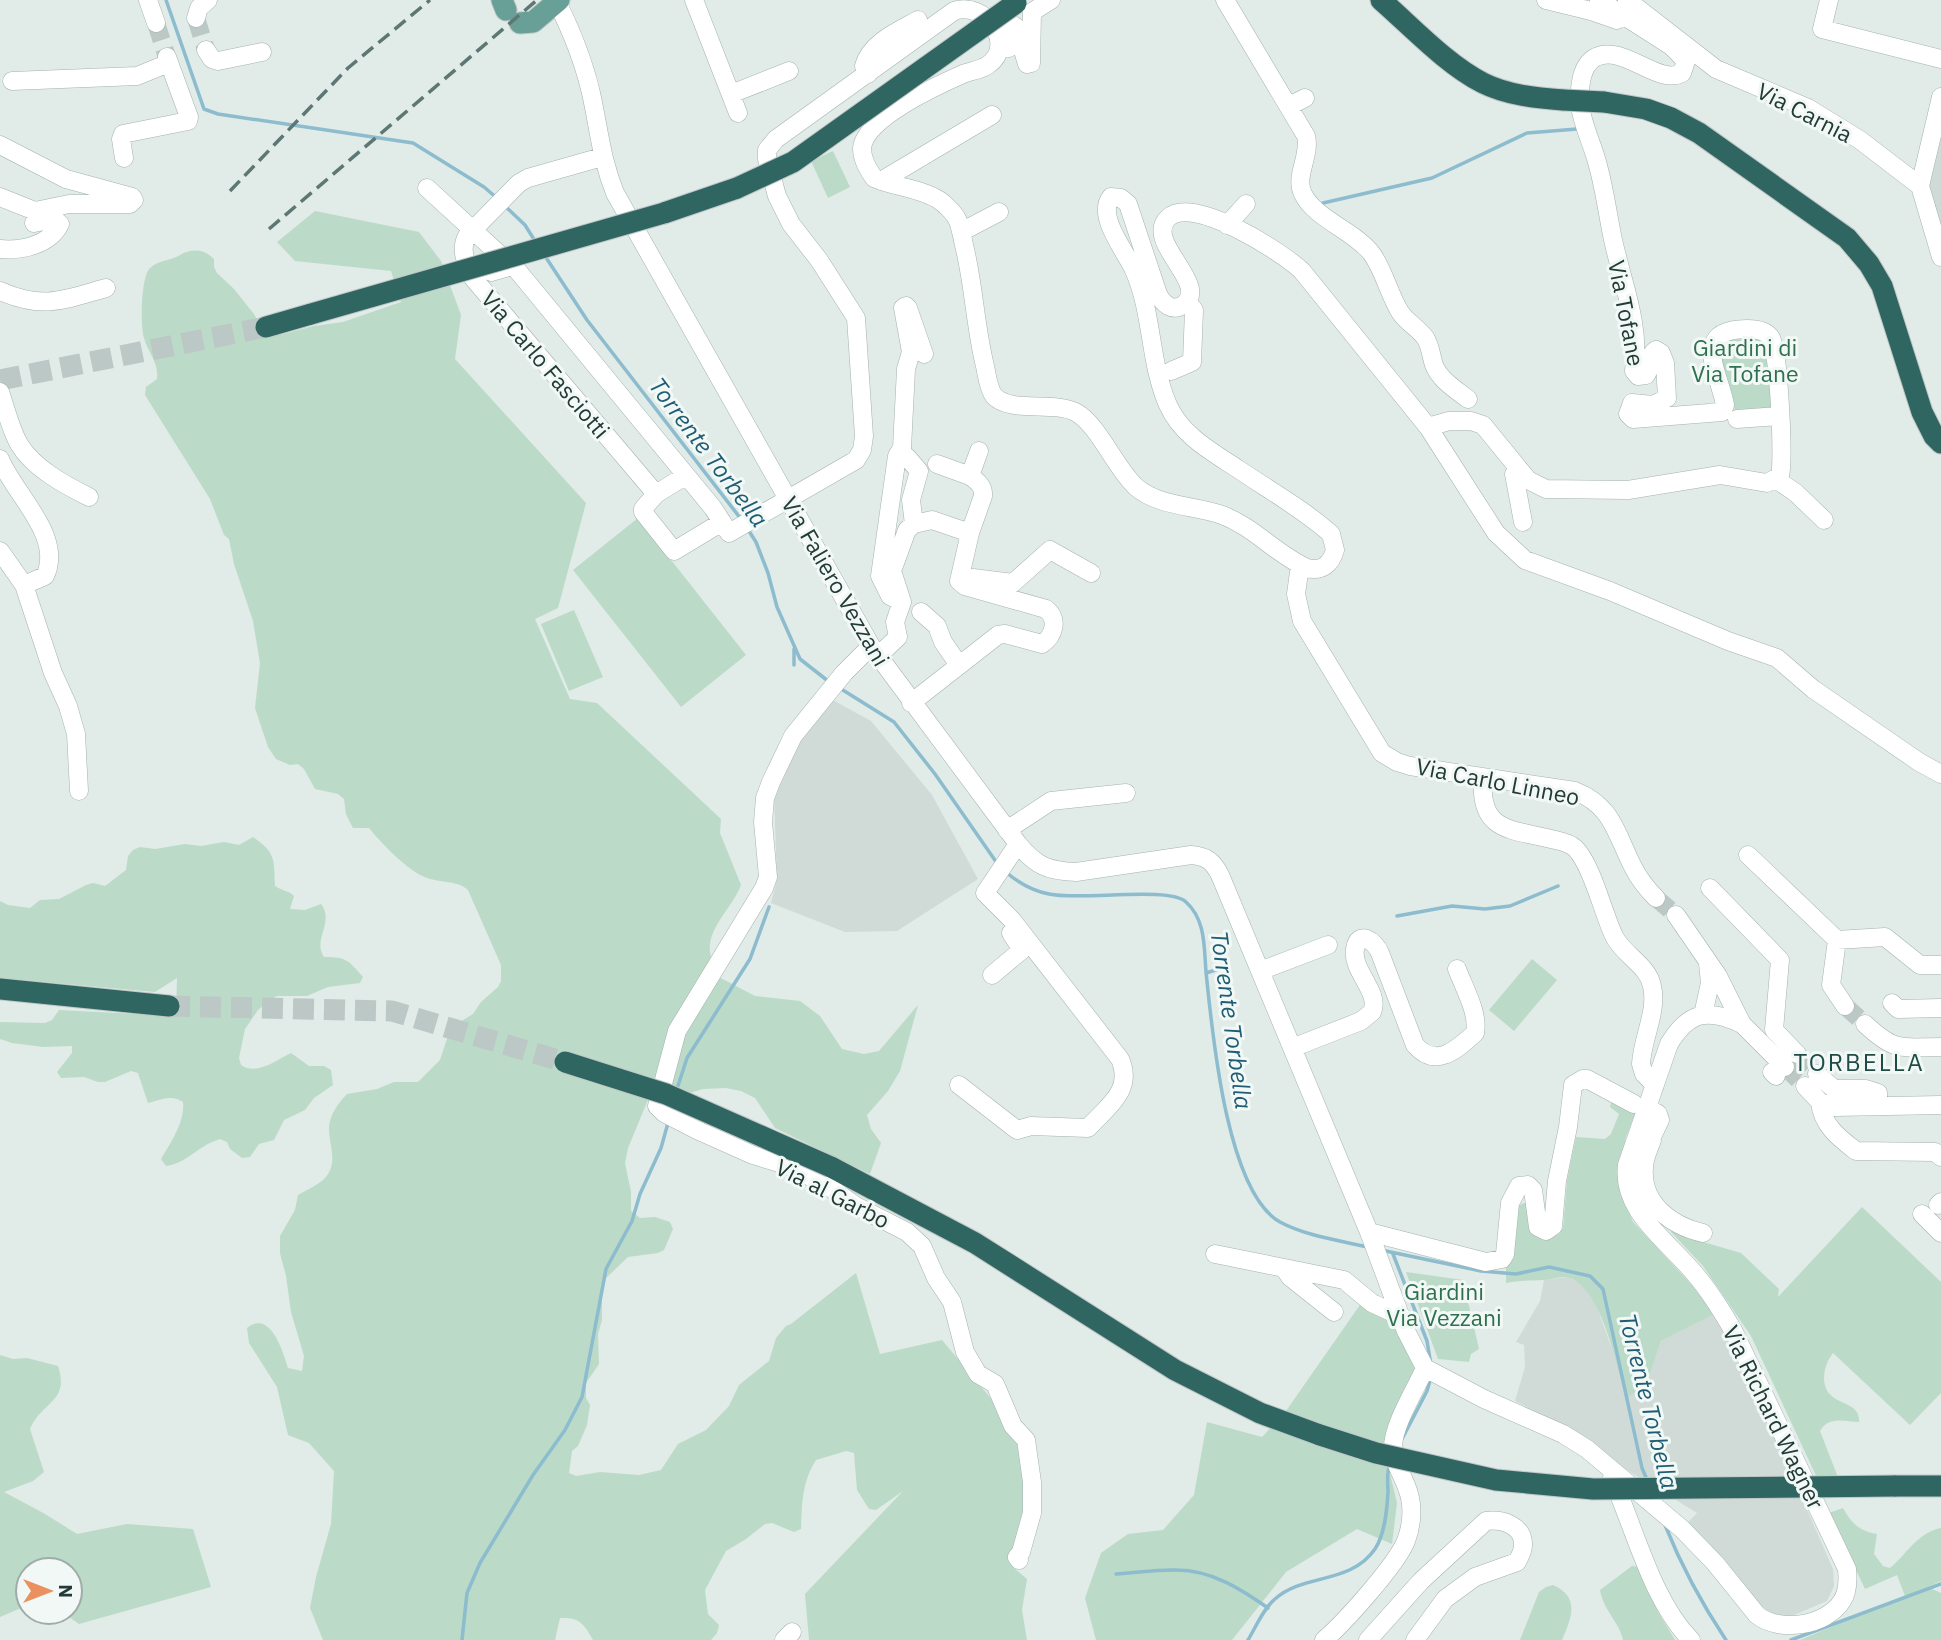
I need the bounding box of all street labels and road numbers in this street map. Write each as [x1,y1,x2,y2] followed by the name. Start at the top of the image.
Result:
[1752,75,1858,149] street label: Via Carnia
[1602,257,1652,369] street label: Via Tofane
[475,284,617,444] street label: Via Carlo Fasciotti
[775,491,897,671] street label: Via Faliero Vezzani
[1414,750,1582,812] street label: Via Carlo Linneo
[771,1151,895,1235] street label: Via al Garbo
[1717,1320,1832,1514] street label: Via Richard Wagner

